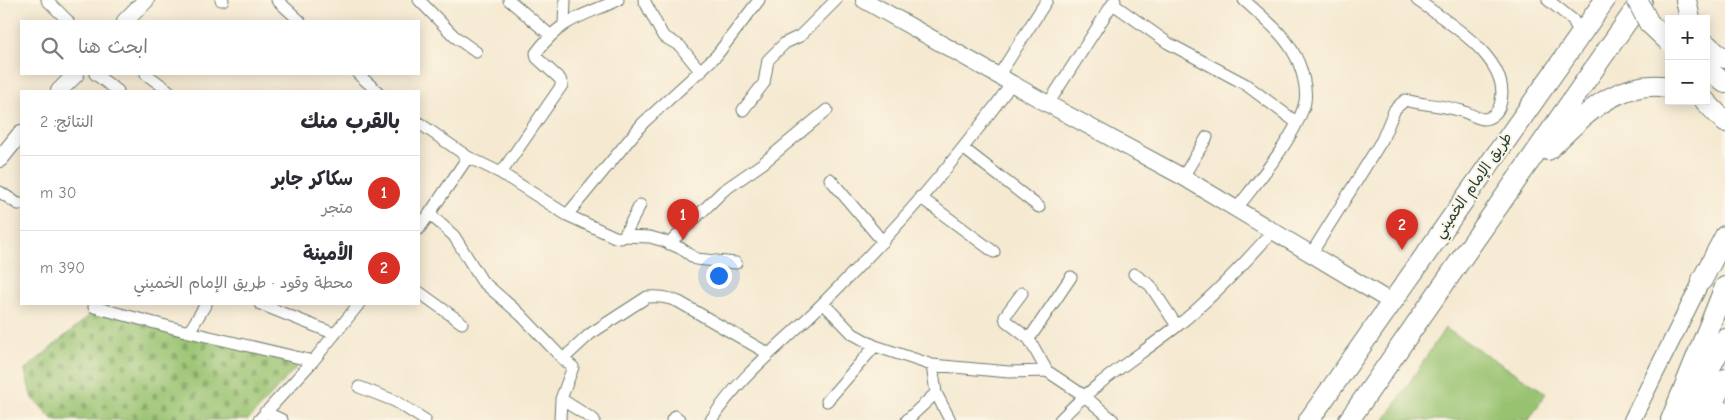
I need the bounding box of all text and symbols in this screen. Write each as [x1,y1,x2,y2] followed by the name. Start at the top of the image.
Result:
[1665,15,1710,105] map controls
[1665,15,1710,60] button: +
[20,20,420,75] search box
[38,34,66,62] icon: search
[78,36,148,58] text: ابحث هنا
[1665,60,1710,105] button: −
[300,109,400,133] text: بالقرب منك
[40,113,94,131] text: النتائج: 2
[1430,129,1519,243] street label: طريق الإمام الخميني
[272,168,353,190] text: سكاكر جابر
[40,184,76,202] text: 30 m
[381,184,387,202] text: 1
[322,199,353,217] text: متجر
[667,199,699,240] pin: 1
[1386,209,1418,250] pin: 2
[303,243,353,265] text: الأمينة
[40,259,85,277] text: 390 m
[380,259,388,277] text: 2
[706,263,732,289] your location
[134,274,353,292] text: محطة وقود · طريق الإمام الخميني

